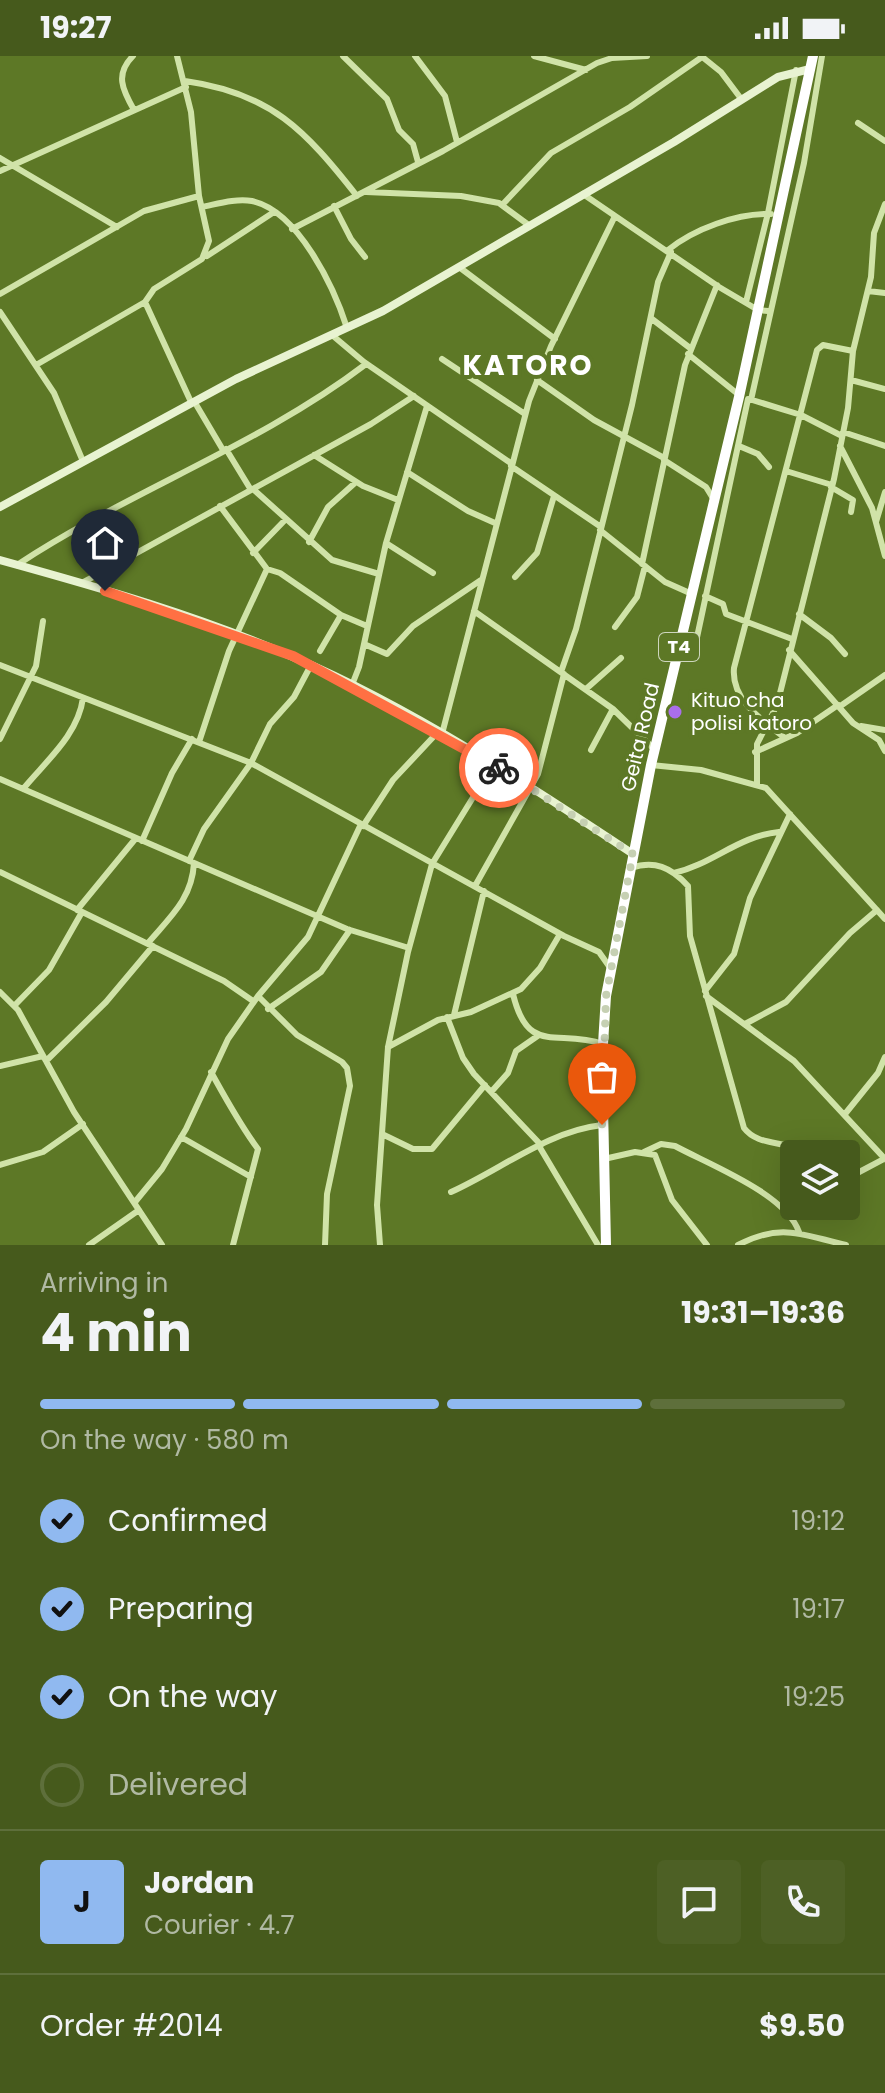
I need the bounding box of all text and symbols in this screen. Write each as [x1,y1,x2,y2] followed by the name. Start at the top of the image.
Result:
[40,6,111,49] text: 19:27
[463,346,593,385] district label: KATORO
[71,509,139,591] pin
[83,521,127,565] icon: home
[659,633,699,661] road number: T4
[614,680,666,794] street label: Geita Road
[691,686,812,737] place label: Kituo cha polisi katoro
[666,703,684,721] marker: Kituo cha polisi katoro
[459,728,539,808] courier
[477,746,521,790] icon: bike
[568,1043,636,1125] pin
[580,1055,624,1099] icon: bag
[780,1140,860,1220] map controls
[780,1140,860,1220] button: layers
[40,1265,169,1301] text: Arriving in
[681,1291,845,1334] text: 19:31–19:36
[40,1296,192,1369] text: 4 min
[40,1422,289,1458] text: On the way · 580 m
[40,1499,84,1543] icon: check
[108,1499,268,1542] text: Confirmed
[791,1503,845,1539] text: 19:12
[40,1587,84,1631] icon: check
[108,1587,254,1630] text: Preparing
[792,1591,845,1627] text: 19:17
[40,1675,84,1719] icon: check
[108,1675,277,1718] text: On the way
[783,1679,845,1715] text: 19:25
[108,1763,248,1806] text: Delivered
[657,1860,741,1944] button: chat
[761,1860,845,1944] button: phone
[144,1861,254,1904] text: Jordan
[73,1880,91,1923] text: J
[144,1907,295,1943] text: Courier · 4.7
[40,2004,223,2047] text: Order #2014
[759,2004,845,2047] text: $9.50

